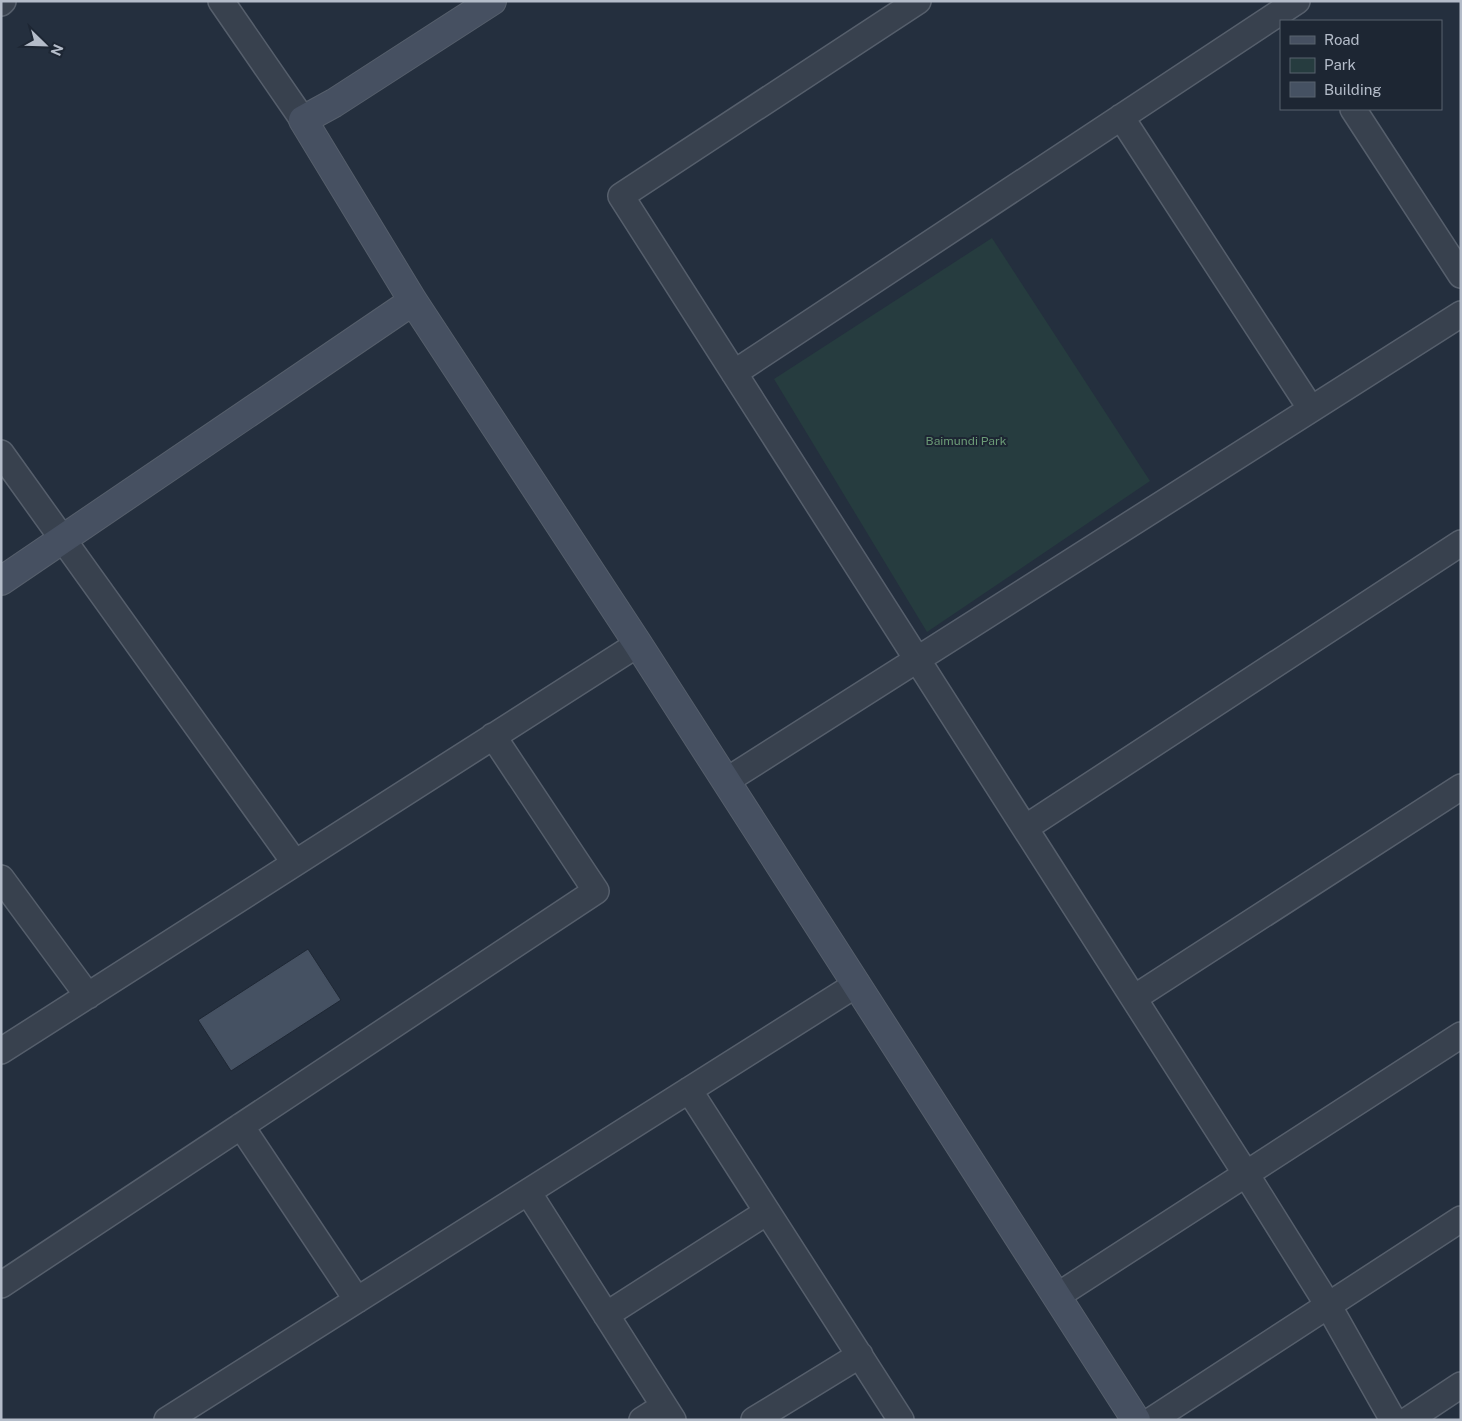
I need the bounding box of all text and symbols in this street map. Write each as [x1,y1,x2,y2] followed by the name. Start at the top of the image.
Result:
[20,20,70,70] north arrow
[1280,20,1442,110] legend
[1324,31,1360,48] text: Road
[47,42,66,58] text: N
[1324,56,1356,73] text: Park
[1324,81,1382,98] text: Building
[926,434,1007,448] park label: Baimundi Park

